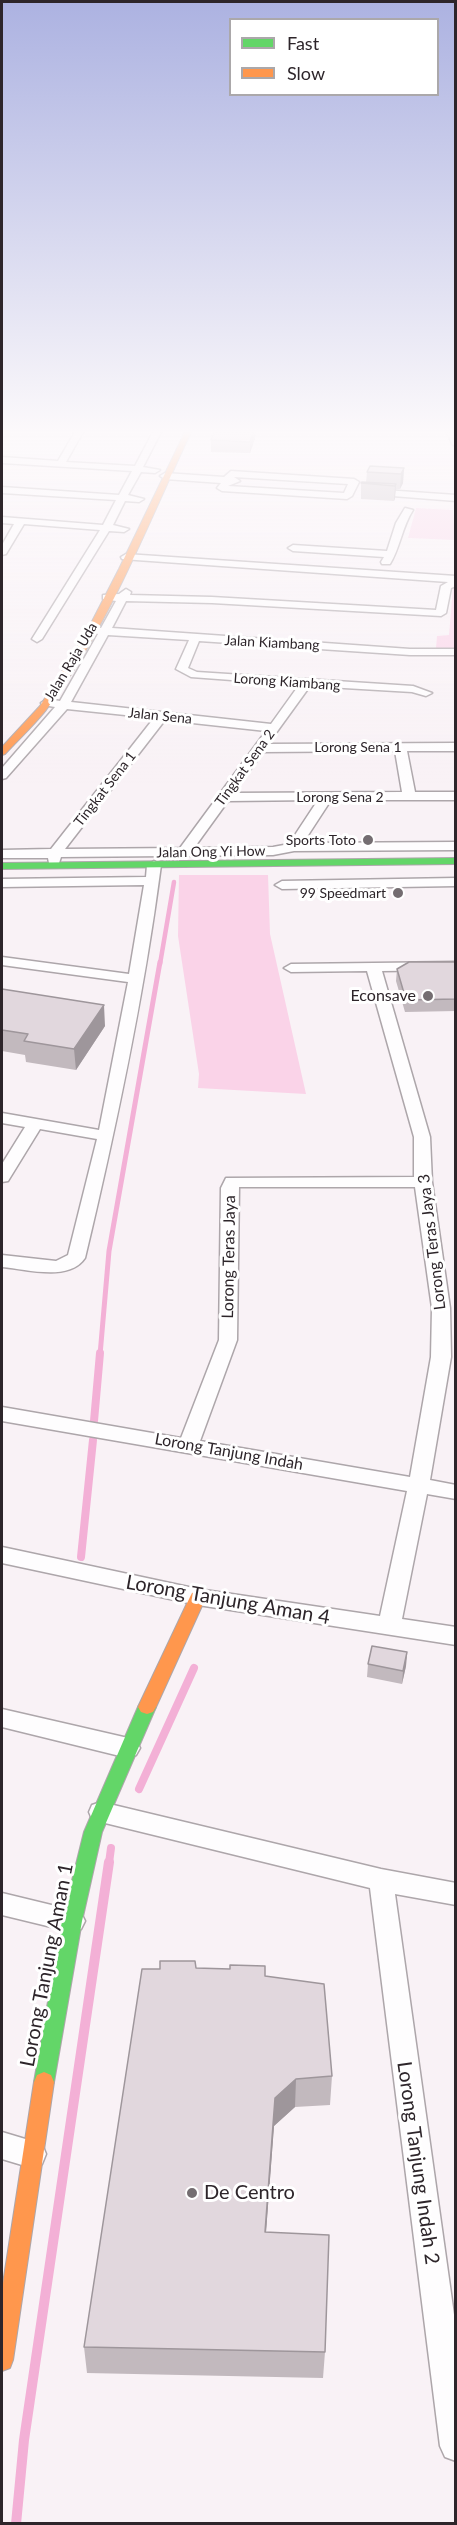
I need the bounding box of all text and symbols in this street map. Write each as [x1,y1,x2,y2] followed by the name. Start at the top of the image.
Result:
[229,18,439,96] legend
[287,32,319,54] text: Fast
[287,62,325,84] text: Slow
[41,620,101,704] street label: Jalan Raja Uda
[224,632,320,654] street label: Jalan Kiambang
[233,670,341,694] street label: Lorong Kiambang
[127,704,193,728] street label: Jalan Sena
[212,726,278,810] street label: Tingkat Sena 2
[314,739,402,755] street label: Lorong Sena 1
[70,748,140,830] street label: Tingkat Sena 1
[296,789,384,805] street label: Lorong Sena 2
[286,832,356,848] place label: Sports Toto
[361,833,375,847] marker: Sports Toto
[156,843,266,861] street label: Jalan Ong Yi How
[300,885,386,901] place label: 99 Speedmart
[391,886,405,900] marker: 99 Speedmart
[350,986,416,1006] place label: Econsave
[421,989,435,1003] marker: Econsave
[414,1173,450,1311] street label: Lorong Teras Jaya 3
[218,1195,240,1319] street label: Lorong Teras Jaya
[153,1429,305,1475] street label: Lorong Tanjung Indah
[124,1570,332,1630] street label: Lorong Tanjung Aman 4
[15,1861,79,2069] street label: Lorong Tanjung Aman 1
[392,2060,444,2266] street label: Lorong Tanjung Indah 2
[204,2181,295,2205] place label: De Centro
[185,2186,199,2200] marker: De Centro

